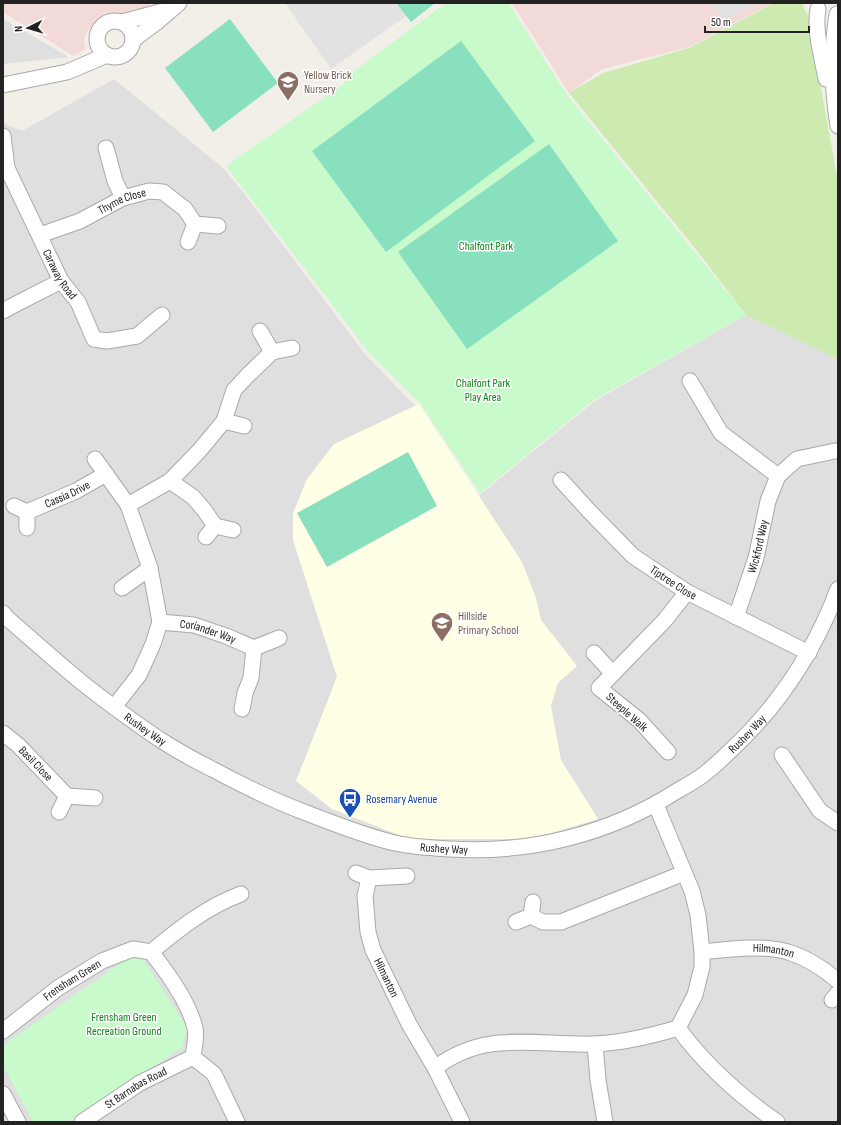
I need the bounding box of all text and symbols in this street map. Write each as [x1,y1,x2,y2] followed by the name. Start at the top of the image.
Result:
[8,8,48,48] north arrow
[705,8,809,34] scale bar
[711,15,731,30] text: 50 m
[12,25,25,32] text: N
[304,68,352,97] place label: Yellow Brick Nursery
[275,69,301,102] school or university icon: Yellow Brick Nursery
[95,185,148,218] street label: Thyme Close
[459,239,514,254] park label: Chalfont Park
[39,247,80,303] street label: Caraway Road
[456,376,511,405] park label: Chalfont Park Play Area
[42,477,93,512] street label: Cassia Drive
[744,518,772,575] street label: Wickford Way
[647,562,699,604] street label: Tiptree Close
[458,609,518,638] place label: Hillside Primary School
[429,610,455,643] school or university icon: Hillside Primary School
[179,617,238,647] street label: Coriander Way
[603,690,651,735] street label: Steeple Walk
[121,710,169,750] street label: Rushey Way
[725,712,770,757] street label: Rushey Way
[15,743,56,785] street label: Basil Close
[337,786,363,819] bus stop icon: Rosemary Avenue
[366,792,437,807] place label: Rosemary Avenue
[419,840,469,858] street label: Rushey Way
[753,941,796,962] street label: Hilmanton
[41,956,104,1005] street label: Frensham Green
[370,956,402,1000] street label: Hilmanton
[87,1010,161,1039] park label: Frensham Green Recreation Ground
[102,1064,170,1112] street label: St Barnabas Road

